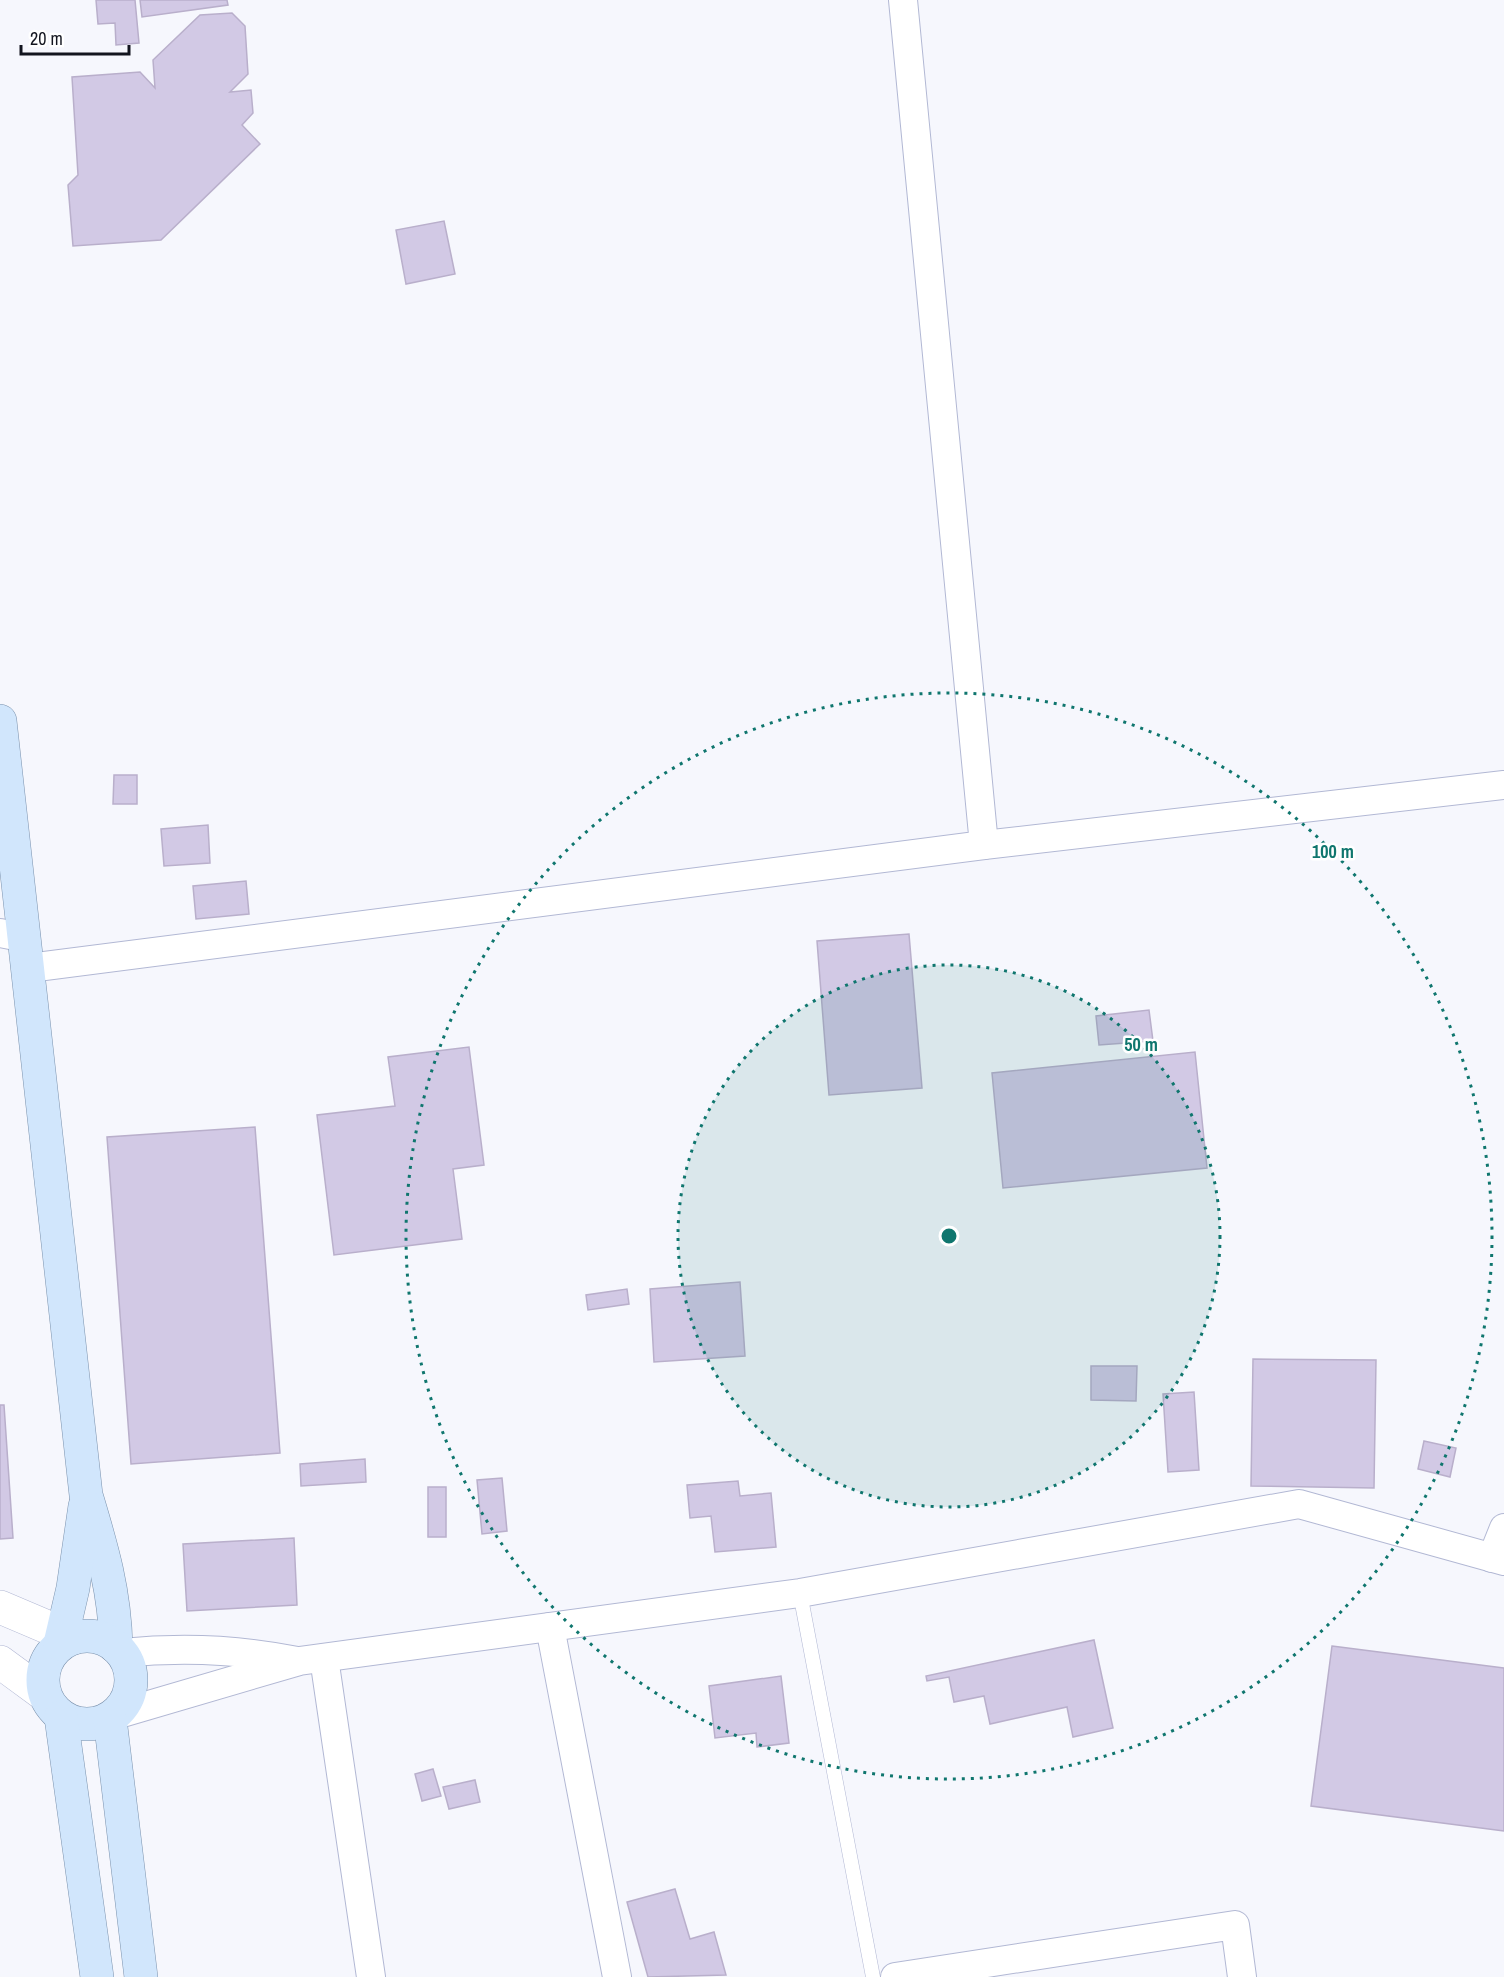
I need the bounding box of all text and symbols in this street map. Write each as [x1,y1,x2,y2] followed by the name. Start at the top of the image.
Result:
[21,18,129,56] scale bar
[30,26,63,51] text: 20 m
[1312,839,1354,864] text: 100 m
[1124,1032,1158,1057] text: 50 m
[939,1226,959,1246] centre of rings

